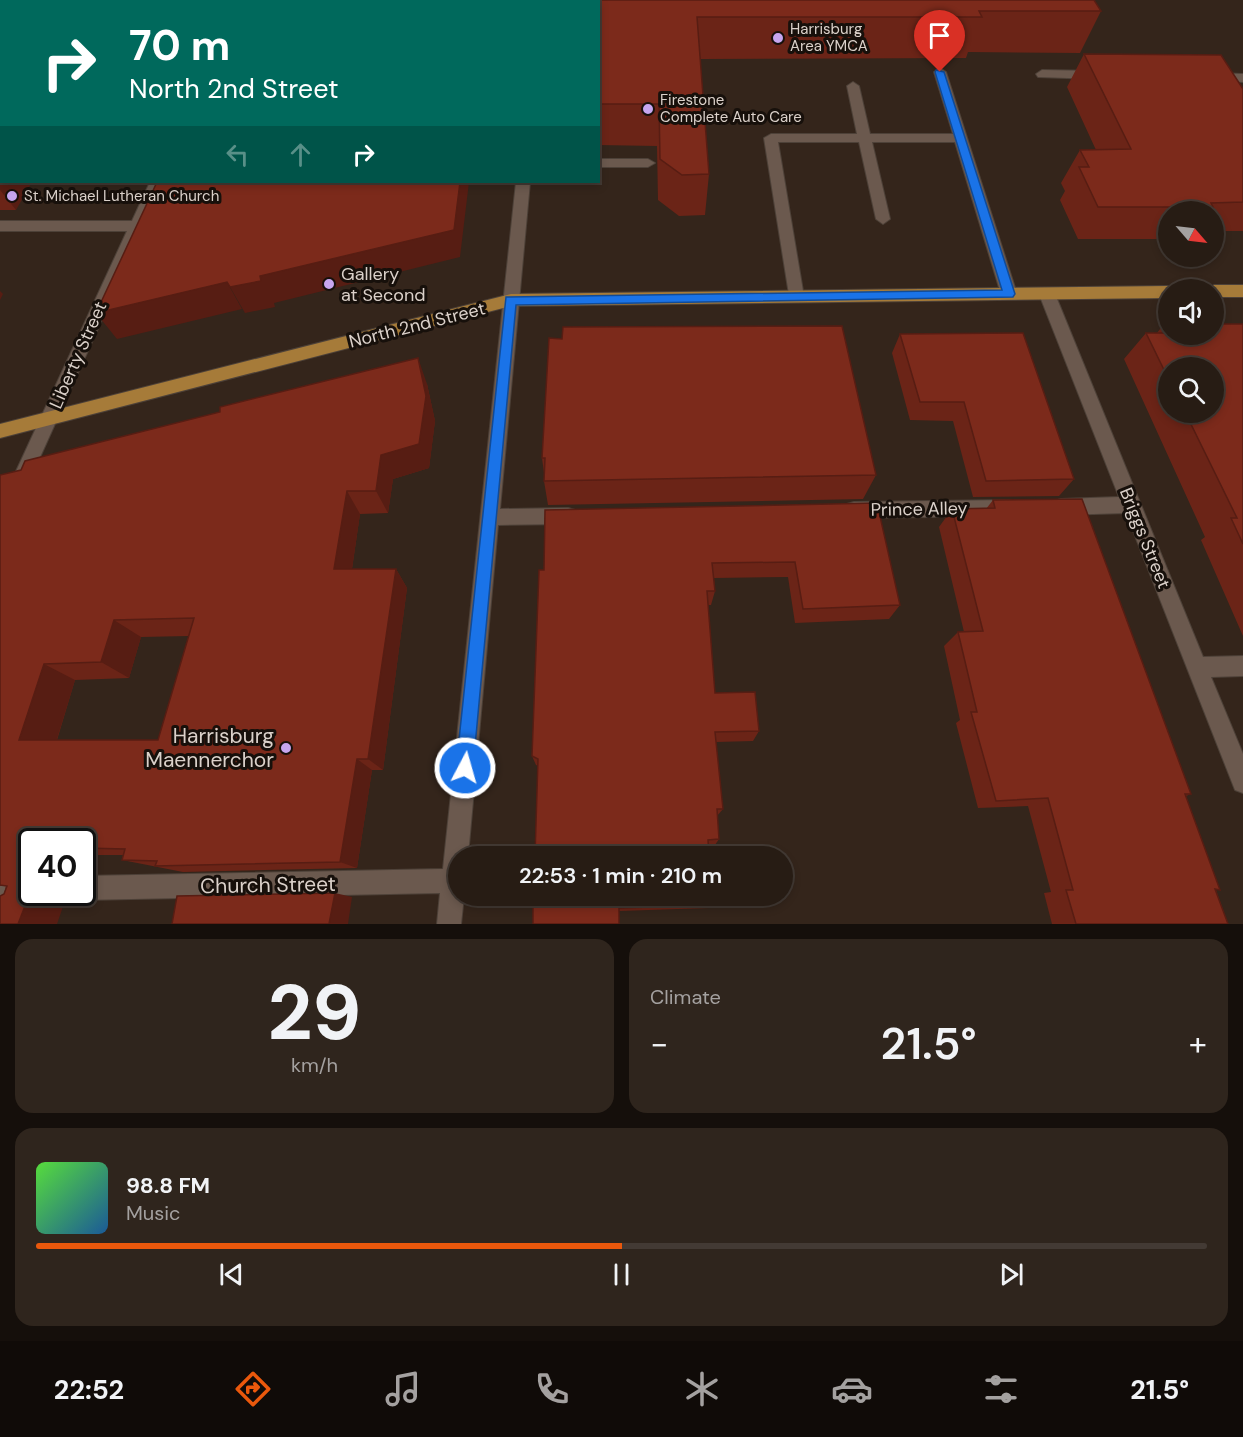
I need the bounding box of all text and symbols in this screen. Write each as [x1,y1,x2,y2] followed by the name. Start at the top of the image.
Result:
[914,10,965,72] pin
[129,18,230,73] text: 70 m
[790,19,868,56] place label: Harrisburg Area YMCA
[923,19,956,52] icon: arrive
[30,24,108,102] icon: right
[771,31,785,45] marker: Harrisburg Area YMCA
[129,71,339,106] text: North 2nd Street
[660,90,802,127] place label: Firestone Complete Auto Care
[641,102,655,116] marker: Firestone Complete Auto Care
[221,138,254,171] icon: left
[284,138,317,171] icon: ahead
[347,138,380,171] icon: right
[24,186,219,206] place label: St. Michael Lutheran Church
[5,189,19,203] marker: St. Michael Lutheran Church
[1158,201,1224,267] north arrow
[1158,201,1224,423] map controls
[341,262,426,307] place label: Gallery at Second
[322,277,336,291] marker: Gallery at Second
[1158,279,1224,345] button: sound
[346,296,488,354] street label: North 2nd Street
[44,298,112,412] street label: Liberty Street
[1158,357,1224,423] button: search
[1114,484,1176,592] street label: Briggs Street
[870,496,968,522] street label: Prince Alley
[145,722,274,774] place label: Harrisburg Maennerchor
[433,736,497,800] position arrow
[279,741,293,755] marker: Harrisburg Maennerchor
[18,828,96,906] speed limit sign: 40
[519,861,722,890] text: 22:53 · 1 min · 210 m
[200,870,336,900] street label: Church Street
[267,962,362,1063] text: 29
[650,984,721,1010] text: Climate
[880,1014,977,1073] text: 21.5°
[650,1022,668,1065] text: −
[1189,1022,1207,1065] text: +
[291,1052,338,1078] text: km/h
[126,1171,210,1200] text: 98.8 FM
[126,1200,181,1226] text: Music
[215,1258,248,1291] icon: previous
[605,1258,638,1291] icon: pause
[995,1258,1028,1291] icon: next
[232,1368,274,1410] icon: directions
[382,1368,424,1410] icon: music
[531,1368,573,1410] icon: phone
[681,1368,723,1410] icon: climate
[831,1368,873,1410] icon: car
[980,1368,1022,1410] icon: filters
[54,1372,124,1407] text: 22:52
[1130,1372,1189,1407] text: 21.5°

